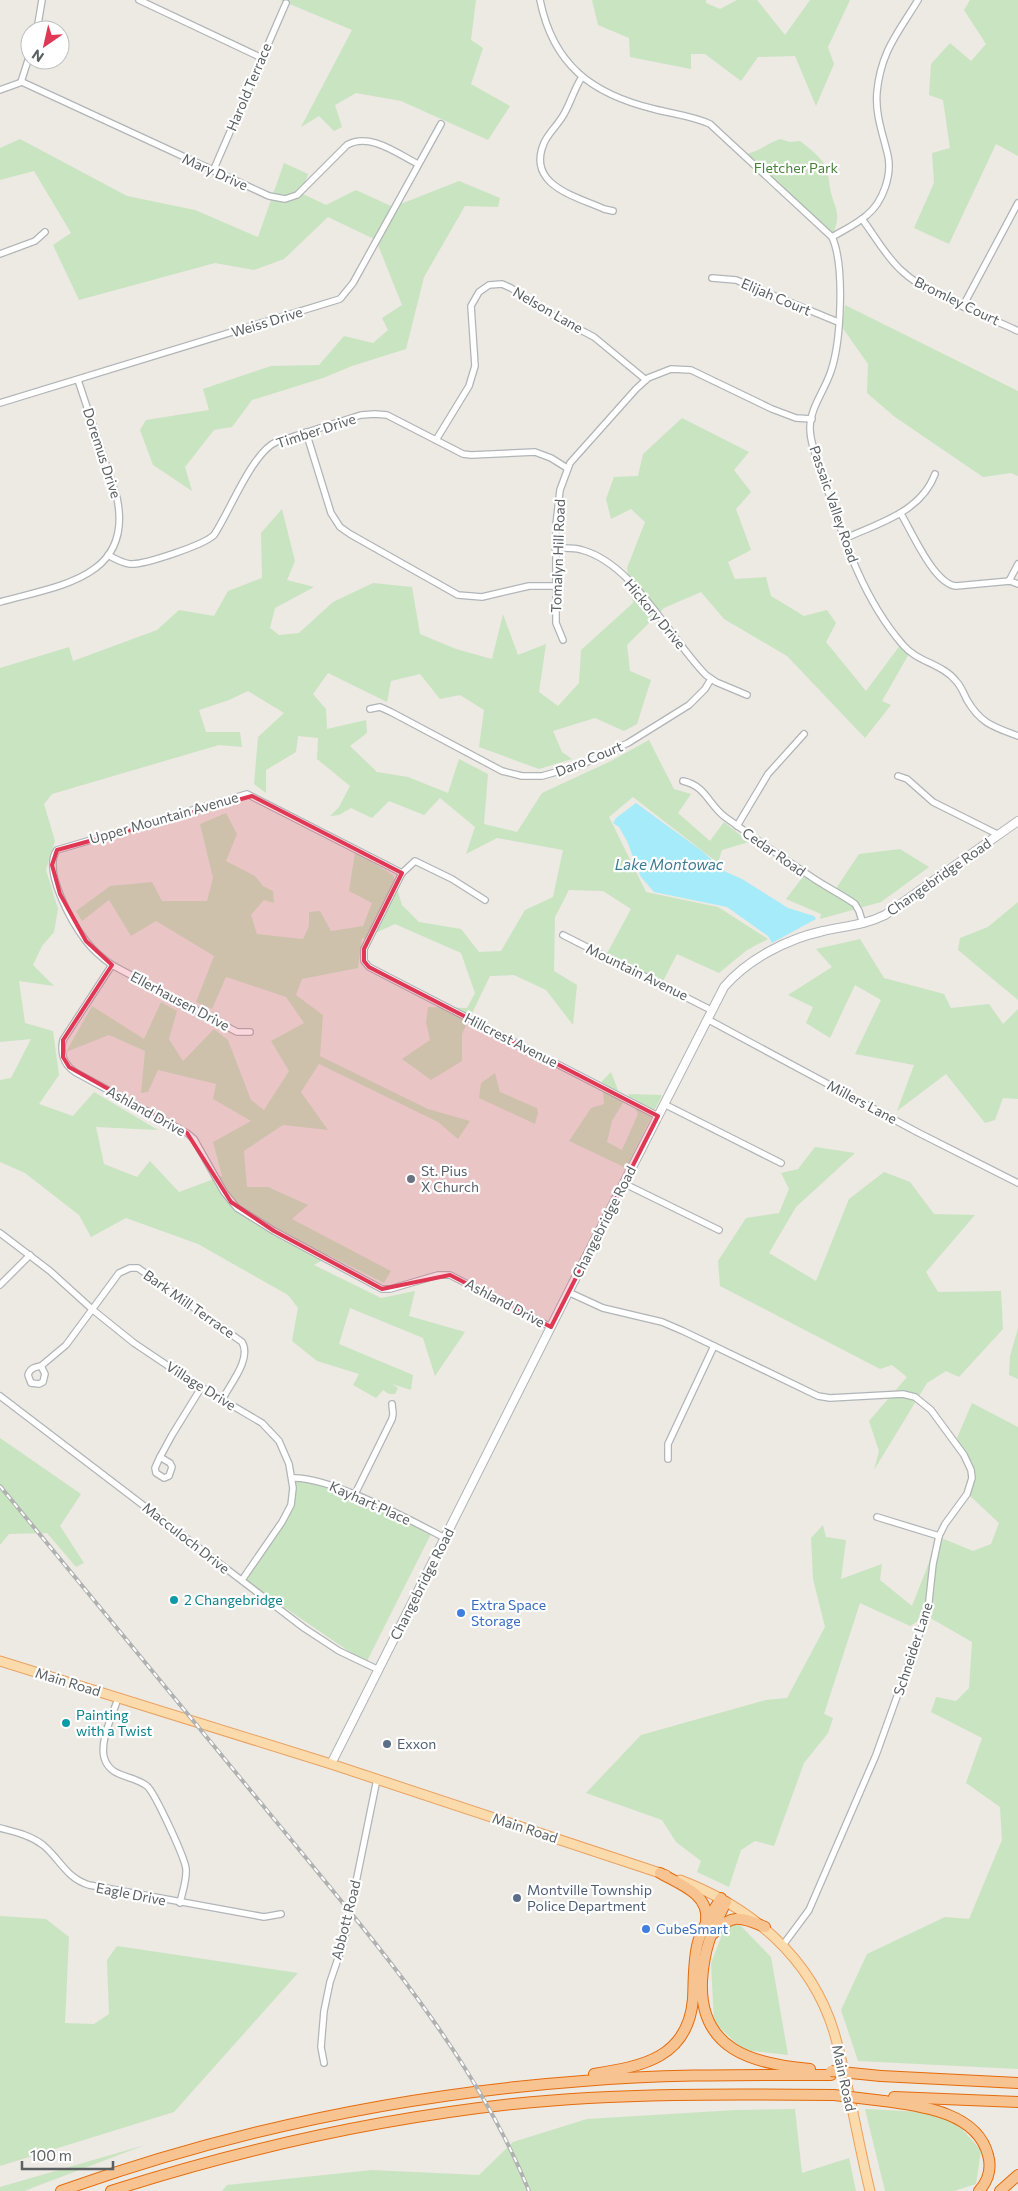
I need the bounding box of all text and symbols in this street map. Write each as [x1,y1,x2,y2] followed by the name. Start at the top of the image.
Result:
[20,20,70,70] north arrow
[222,40,275,133] street label: Harold Terrace
[28,46,47,66] text: N
[180,150,251,194] street label: Mary Drive
[754,159,839,176] park label: Fletcher Park
[912,273,1003,329] street label: Bromley Court
[739,274,814,319] street label: Elijah Court
[510,283,586,336] street label: Nelson Lane
[229,303,304,340] street label: Weiss Drive
[80,405,125,500] street label: Doremus Drive
[274,410,358,451] street label: Timber Drive
[806,443,862,565] street label: Passaic Valley Road
[547,499,568,613] street label: Tomalyn Hill Road
[621,575,690,652] street label: Hickory Drive
[553,737,625,780] street label: Daro Court
[87,788,240,847] street label: Upper Mountain Avenue
[739,824,809,880] street label: Cedar Road
[883,834,994,919] street label: Changebridge Road
[615,855,724,873] water label: Lake Montowac
[583,939,691,1004] street label: Mountain Avenue
[128,967,233,1034] street label: Ellerhausen Drive
[462,1009,561,1070] street label: Hillcrest Avenue
[824,1076,900,1127] street label: Millers Lane
[104,1082,189,1139] street label: Ashland Drive
[421,1162,479,1195] place label: St. Pius X Church
[568,1163,639,1281] street label: Changebridge Road
[405,1173,417,1185] marker: St. Pius X Church
[141,1266,238,1341] street label: Bark Mill Terrace
[463,1275,548,1331] street label: Ashland Drive
[163,1357,239,1414] street label: Village Drive
[327,1477,413,1528] street label: Kayhart Place
[139,1498,233,1577] street label: Macculoch Drive
[386,1525,457,1643] street label: Changebridge Road
[184,1591,283,1608] place label: 2 Changebridge
[168,1594,180,1606] marker: 2 Changebridge
[471,1596,546,1629] place label: Extra Space Storage
[890,1600,936,1697] street label: Schneider Lane
[455,1607,467,1619] marker: Extra Space Storage
[33,1664,103,1700] street label: Main Road
[76,1706,152,1739] place label: Painting with a Twist
[60,1717,72,1729] marker: Painting with a Twist
[397,1735,436,1752] place label: Exxon
[381,1738,393,1750] marker: Exxon
[490,1809,560,1846] street label: Main Road
[95,1878,167,1909] street label: Eagle Drive
[327,1878,364,1961] street label: Abbott Road
[527,1881,652,1914] place label: Montville Township Police Department
[511,1892,523,1904] marker: Montville Township Police Department
[656,1920,728,1937] place label: CubeSmart
[640,1923,652,1935] marker: CubeSmart
[829,2043,860,2113] street label: Main Road
[22,2138,114,2170] scale bar
[30,2146,72,2164] text: 100 m

